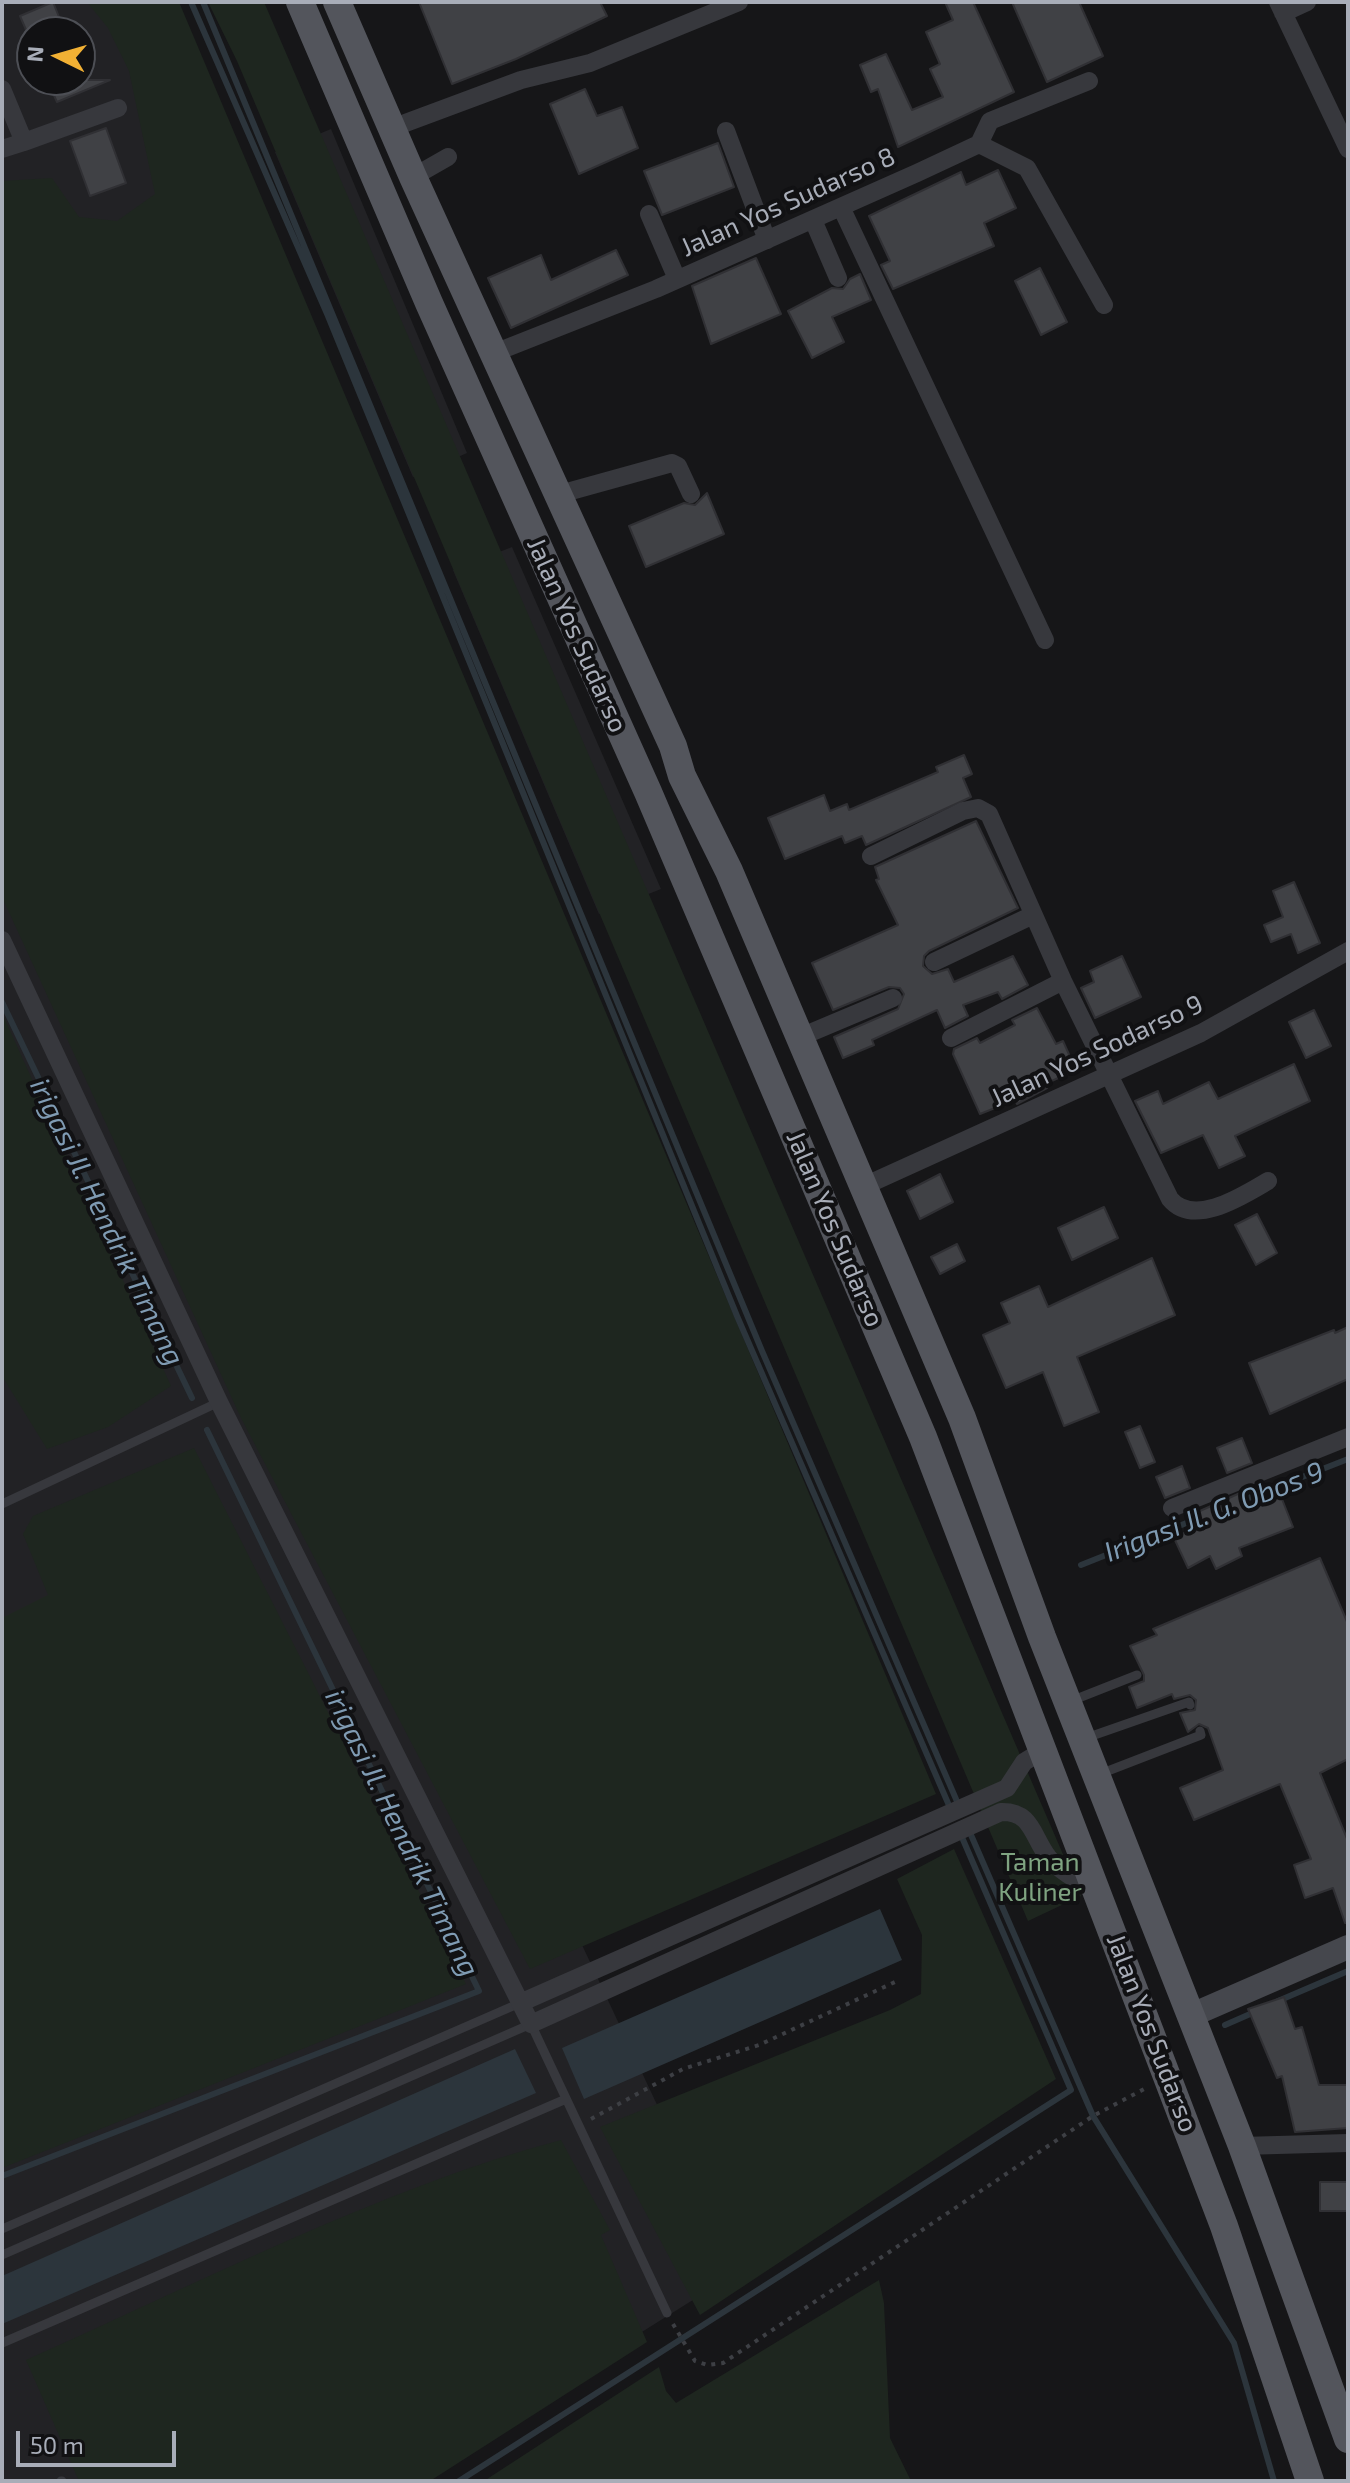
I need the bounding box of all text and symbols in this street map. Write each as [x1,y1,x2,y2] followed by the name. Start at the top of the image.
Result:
[16,16,96,96] north arrow
[20,45,48,63] text: N
[676,141,900,263] street label: Jalan Yos Sudarso 8
[520,533,634,737] street label: Jalan Yos Sudarso
[986,988,1208,1114] street label: Jalan Yos Sodarso 9
[23,1073,191,1371] water label: irigasi Jl. Hendrik Timang
[780,1126,890,1332] street label: Jalan Yos Sudarso
[1100,1455,1328,1569] water label: Irigasi Jl. G. Obos 9
[318,1684,486,1982] water label: irigasi Jl. Hendrik Timang
[998,1846,1082,1908] park label: Taman Kuliner
[1100,1929,1204,2137] street label: Jalan Yos Sudarso
[20,2415,180,2465] scale bar
[30,2430,84,2459] text: 50 m

